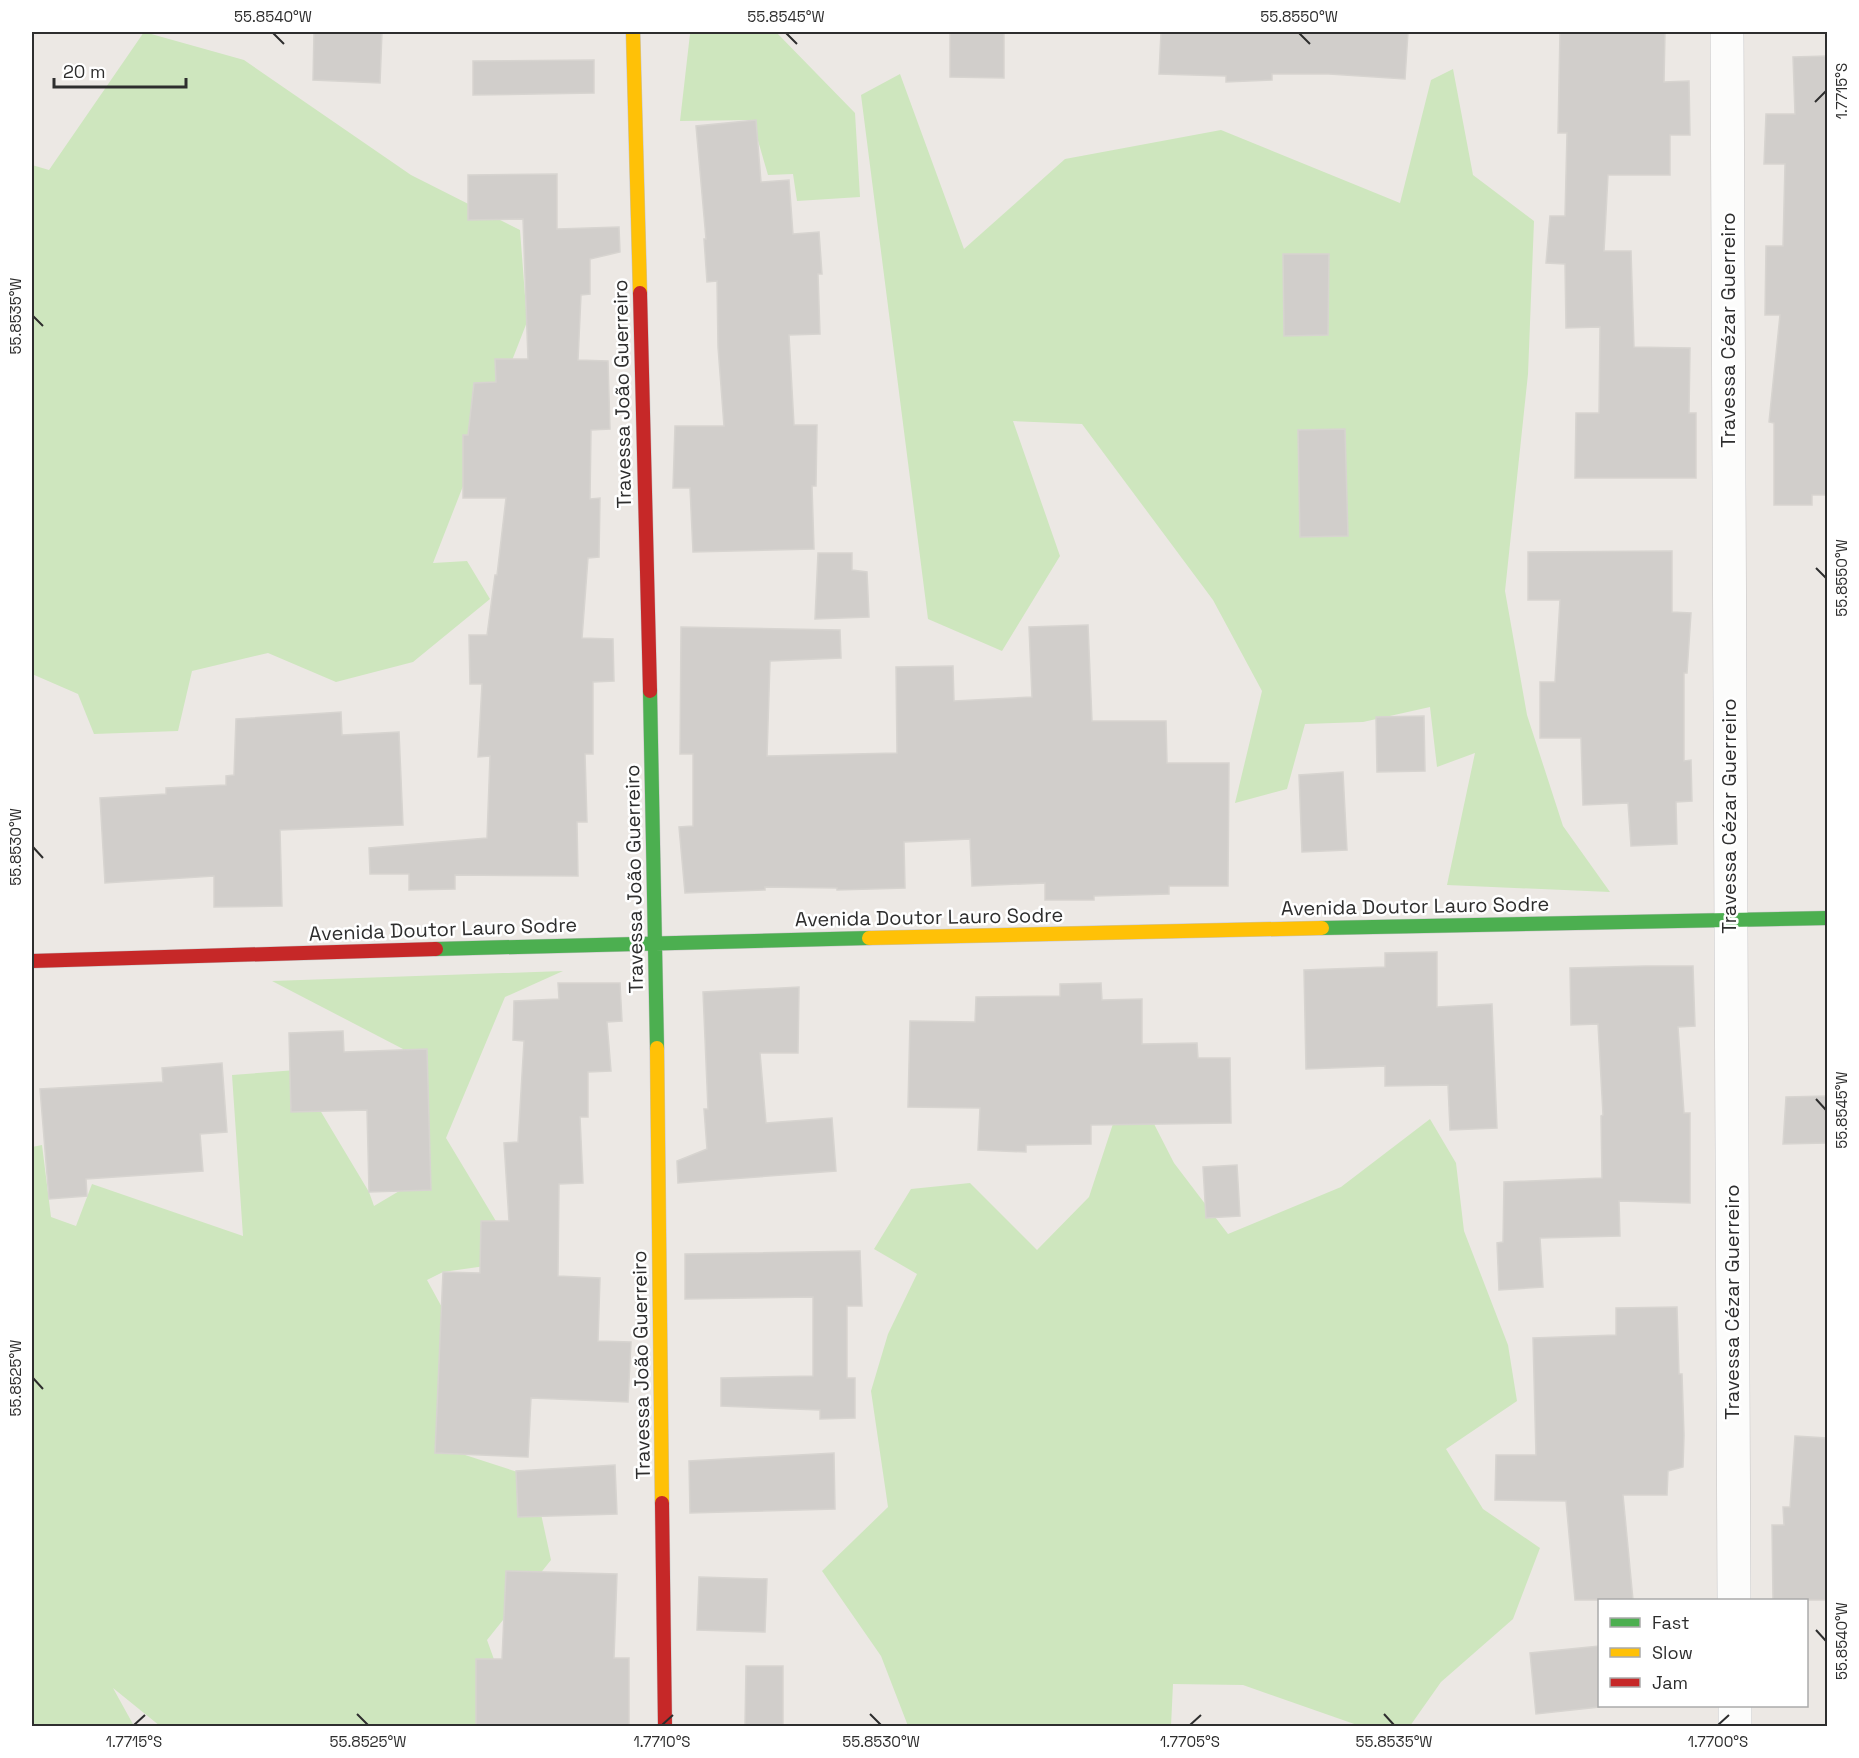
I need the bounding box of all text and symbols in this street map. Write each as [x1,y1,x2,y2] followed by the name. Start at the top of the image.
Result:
[234,7,312,26] text: 55.8540°W
[747,7,825,26] text: 55.8545°W
[1260,7,1338,26] text: 55.8550°W
[54,51,186,89] scale bar
[63,60,106,83] text: 20 m
[1832,63,1851,119] text: 1.7715°S
[1715,212,1741,448] street label: Travessa Cézar Guerreiro
[6,278,25,354] text: 55.8535°W
[607,279,637,509] street label: Travessa João Guerreiro
[1832,539,1851,617] text: 55.8550°W
[1716,698,1742,934] street label: Travessa Cézar Guerreiro
[619,764,649,994] street label: Travessa João Guerreiro
[6,808,25,886] text: 55.8530°W
[1281,891,1549,921] street label: Avenida Doutor Lauro Sodre
[795,902,1063,932] street label: Avenida Doutor Lauro Sodre
[308,911,578,947] street label: Avenida Doutor Lauro Sodre
[1832,1071,1851,1149] text: 55.8545°W
[1719,1184,1745,1420] street label: Travessa Cézar Guerreiro
[626,1250,656,1480] street label: Travessa João Guerreiro
[6,1340,25,1416] text: 55.8525°W
[1598,1599,1808,1707] legend
[1832,1602,1851,1680] text: 55.8540°W
[1652,1611,1689,1634] text: Fast
[1652,1641,1693,1664] text: Slow
[1652,1671,1688,1694] text: Jam
[106,1732,162,1751] text: 1.7715°S
[330,1732,406,1751] text: 55.8525°W
[633,1732,691,1751] text: 1.7710°S
[842,1732,920,1751] text: 55.8530°W
[1160,1732,1220,1751] text: 1.7705°S
[1356,1732,1432,1751] text: 55.8535°W
[1688,1732,1748,1751] text: 1.7700°S

